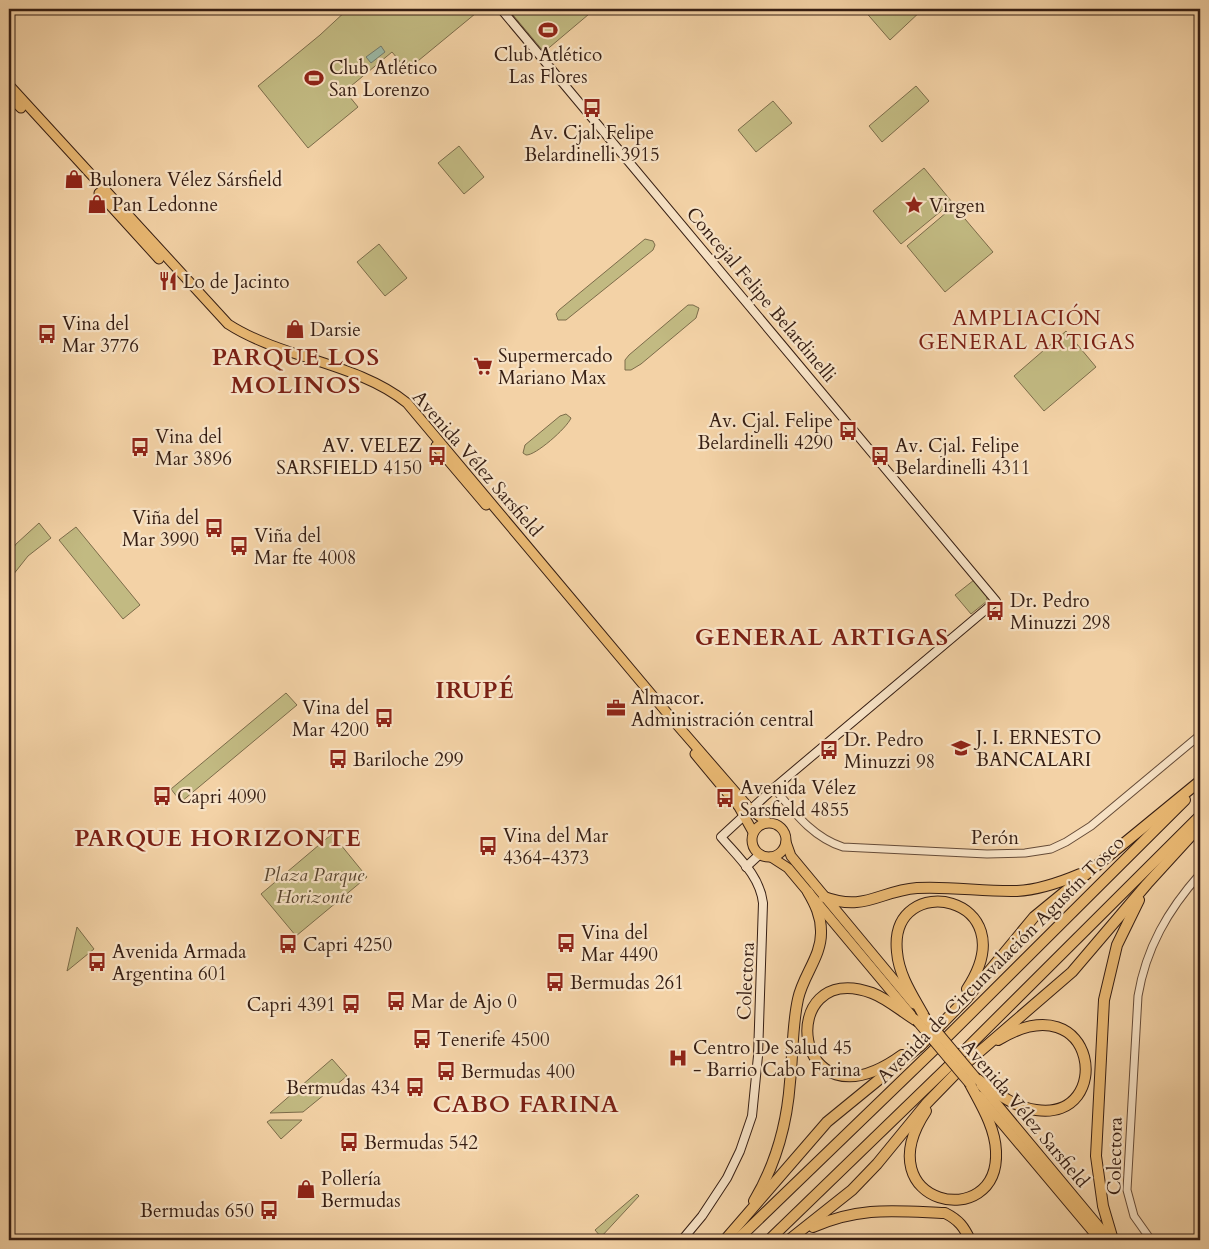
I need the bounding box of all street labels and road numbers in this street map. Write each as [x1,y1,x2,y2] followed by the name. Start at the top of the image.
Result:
[680,202,842,388] street label: Concejal Felipe Belardinelli
[406,385,548,542] street label: Avenida Vélez Sarsfield
[971,825,1019,851] street label: Perón
[871,830,1130,1089] street label: Avenida de Circunvalación Agustín Tosco
[731,941,761,1021] street label: Colectora
[955,1034,1095,1193] street label: Avenida Vélez Sarsfield
[1101,1117,1129,1195] street label: Colectora

